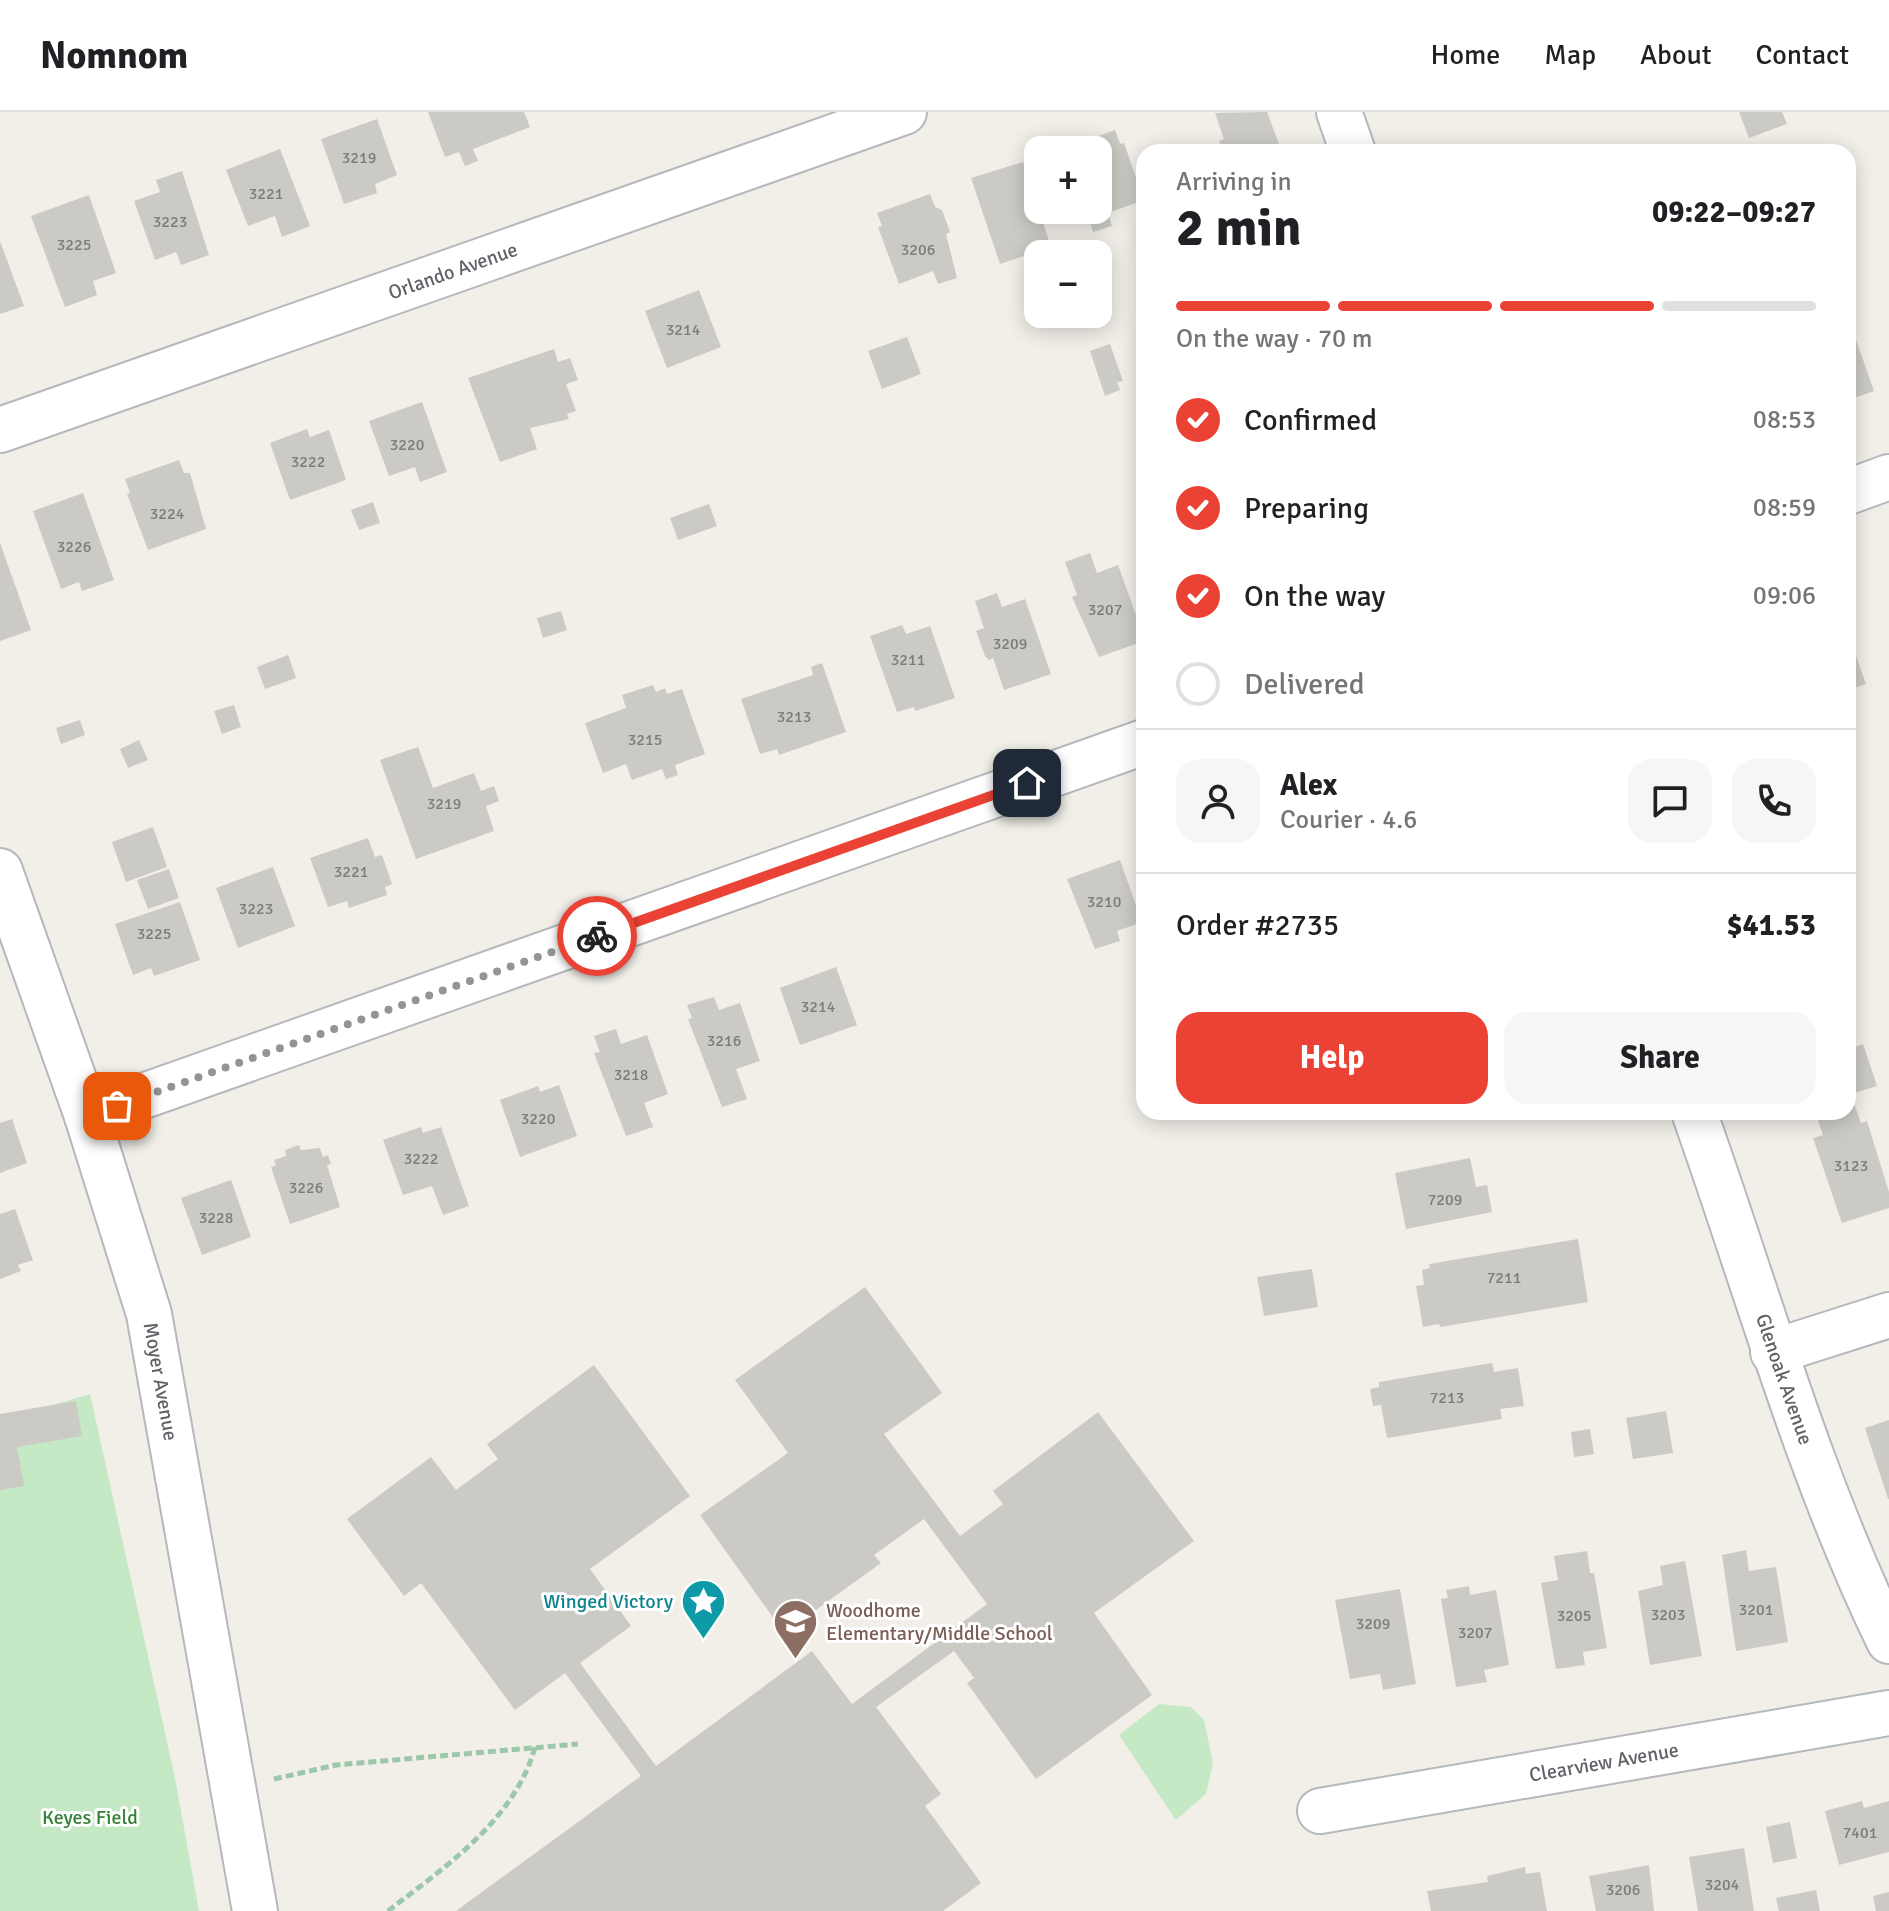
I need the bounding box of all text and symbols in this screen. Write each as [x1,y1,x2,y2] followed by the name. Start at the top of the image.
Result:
[40,32,188,79] text: Nomnom
[1431,38,1500,72] text: Home
[1544,38,1596,72] text: Map
[1640,38,1712,72] text: About
[1756,38,1849,72] text: Contact
[1024,136,1112,328] map controls
[1024,136,1112,224] button: +
[342,148,376,168] house number: 3219
[1176,166,1292,198] text: Arriving in
[249,184,283,204] house number: 3221
[1652,194,1816,231] text: 09:22–09:27
[1176,196,1302,260] text: 2 min
[153,212,187,232] house number: 3223
[57,235,91,255] house number: 3225
[385,237,521,305] street label: Orlando Avenue
[901,240,935,260] house number: 3206
[1024,240,1112,328] button: −
[666,320,701,340] house number: 3214
[1176,323,1372,355] text: On the way · 70 m
[1176,398,1220,442] icon: check
[1244,402,1377,439] text: Confirmed
[1753,404,1816,436] text: 08:53
[390,435,424,455] house number: 3220
[291,452,325,472] house number: 3222
[1176,486,1220,530] icon: check
[1244,490,1369,527] text: Preparing
[1753,492,1816,524] text: 08:59
[150,504,185,524] house number: 3224
[57,537,91,557] house number: 3226
[1176,574,1220,618] icon: check
[1244,578,1385,615] text: On the way
[1753,580,1816,612] text: 09:06
[1088,600,1122,620] house number: 3207
[993,634,1027,654] house number: 3209
[891,650,925,670] house number: 3211
[1244,666,1365,703] text: Delivered
[777,707,811,727] house number: 3213
[628,730,662,750] house number: 3215
[993,749,1061,817] pin
[1176,759,1260,843] button: person
[1628,759,1712,843] button: chat
[1732,759,1816,843] button: phone
[1005,761,1049,805] icon: home
[1280,767,1337,804] text: Alex
[427,794,461,814] house number: 3219
[1280,804,1417,836] text: Courier · 4.6
[334,862,368,882] house number: 3221
[1087,892,1121,912] house number: 3210
[557,896,637,976] courier
[239,899,273,919] house number: 3223
[1176,907,1339,944] text: Order #2735
[1726,907,1816,944] text: $41.53
[575,914,619,958] icon: bike
[137,924,171,944] house number: 3225
[801,997,836,1017] house number: 3214
[1176,1012,1488,1104] button: Help
[1504,1012,1816,1104] button: Share
[707,1031,741,1051] house number: 3216
[614,1065,648,1085] house number: 3218
[83,1072,151,1140] pin
[95,1084,139,1128] icon: bag
[521,1109,555,1129] house number: 3220
[404,1149,438,1169] house number: 3222
[1834,1156,1868,1176] house number: 3123
[289,1178,323,1198] house number: 3226
[1428,1190,1462,1210] house number: 7209
[199,1208,233,1228] house number: 3228
[1487,1268,1521,1288] house number: 7211
[1750,1310,1818,1448] street label: Glenoak Avenue
[138,1320,183,1443] street label: Moyer Avenue
[1430,1388,1464,1408] house number: 7213
[680,1577,728,1640] place icon: Winged Victory
[543,1589,674,1614] place label: Winged Victory
[771,1598,819,1661] school or university icon: Woodhome Elementary/Middle School
[826,1598,1053,1646] place label: Woodhome Elementary/Middle School
[1739,1600,1773,1620] house number: 3201
[1651,1605,1685,1625] house number: 3203
[1557,1606,1591,1626] house number: 3205
[1356,1614,1390,1634] house number: 3209
[1458,1623,1492,1643] house number: 3207
[1527,1737,1681,1788] street label: Clearview Avenue
[42,1805,138,1830] park label: Keyes Field
[1843,1823,1877,1843] house number: 7401
[1705,1875,1740,1895] house number: 3204
[1606,1880,1640,1900] house number: 3206

